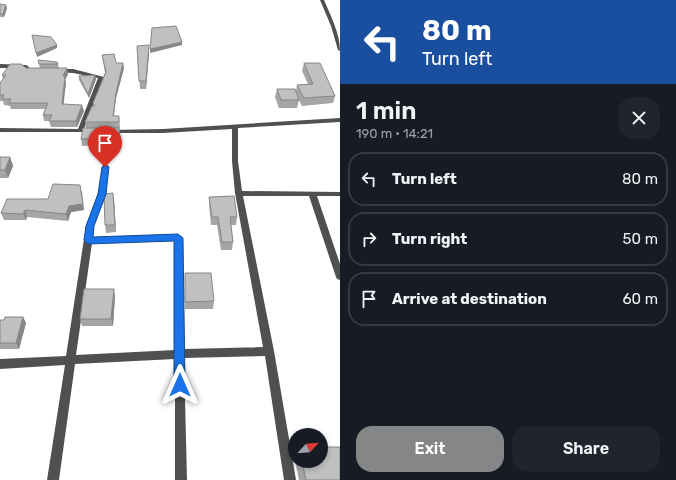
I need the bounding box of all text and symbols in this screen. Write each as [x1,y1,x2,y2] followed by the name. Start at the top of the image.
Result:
[422,14,492,47] text: 80 m
[356,16,408,68] icon: left
[422,48,492,70] text: Turn left
[356,97,416,125] text: 1 min
[618,97,660,139] button: close
[88,126,122,167] pin
[356,126,433,141] text: 190 m · 14:21
[94,132,116,154] icon: arrive
[358,168,380,190] icon: left
[392,170,457,188] text: Turn left
[622,170,658,188] text: 80 m
[358,228,380,250] icon: right
[392,230,467,248] text: Turn right
[623,230,658,248] text: 50 m
[358,288,380,310] icon: arrive
[392,290,547,308] text: Arrive at destination
[622,290,658,308] text: 60 m
[159,364,201,406] position arrow
[356,426,504,472] button: Exit
[512,426,660,472] button: Share
[288,428,328,468] north arrow
[288,428,328,468] map controls

